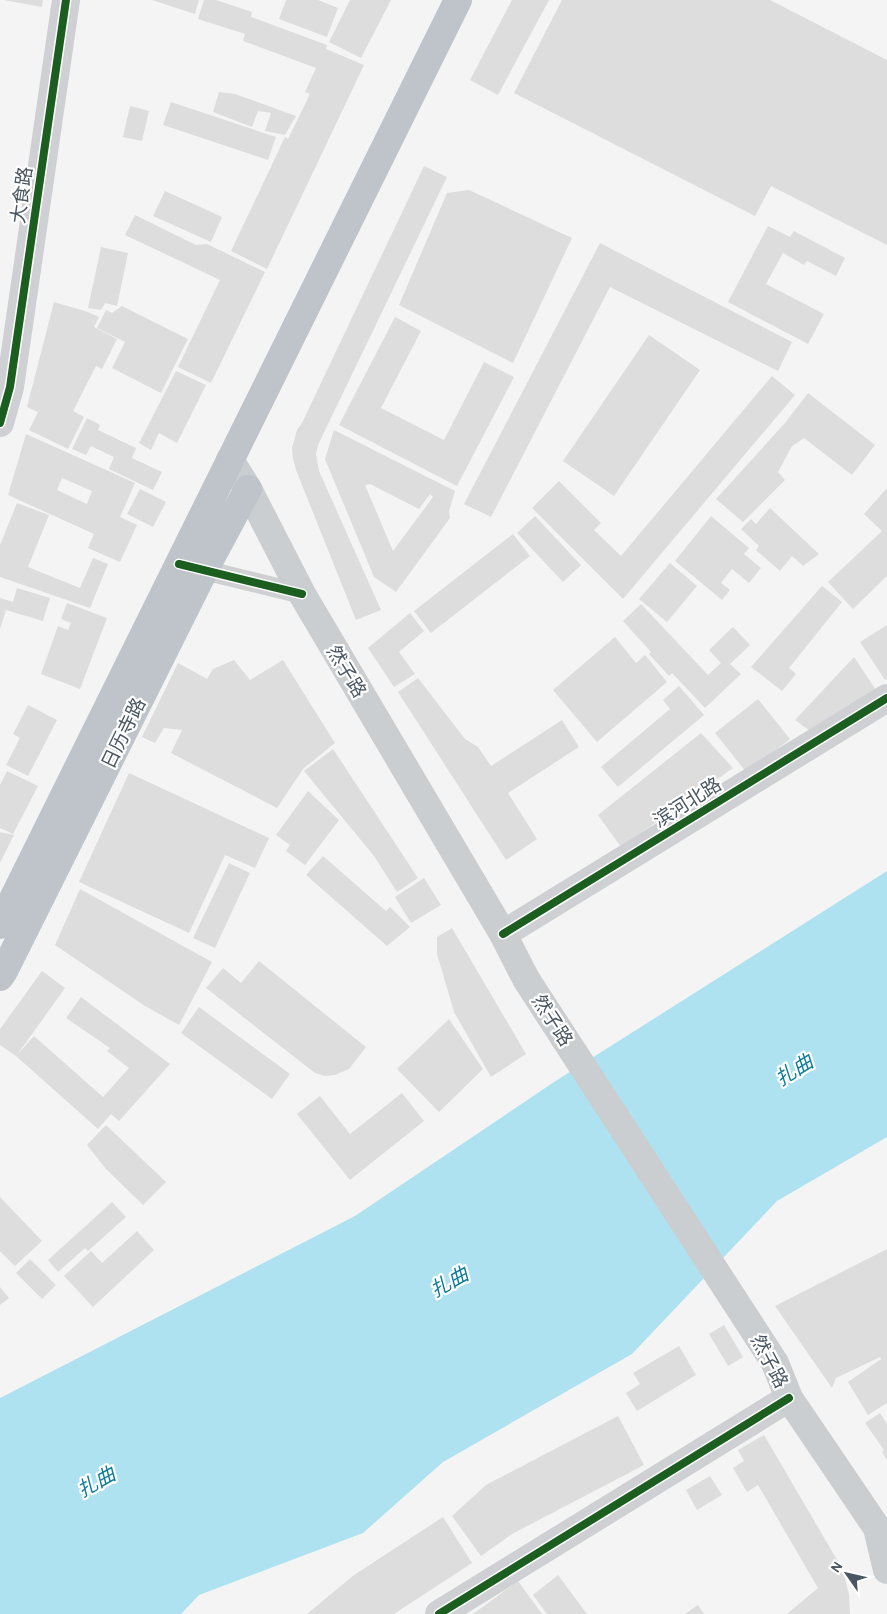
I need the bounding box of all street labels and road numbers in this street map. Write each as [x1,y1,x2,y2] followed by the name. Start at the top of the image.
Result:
[7,165,37,225] street label: 大食路
[322,641,370,702] street label: 然子路
[97,694,150,772] street label: 日历寺路
[649,773,726,832] street label: 滨河北路
[527,991,577,1050] street label: 然子路
[746,1331,792,1392] street label: 然子路

